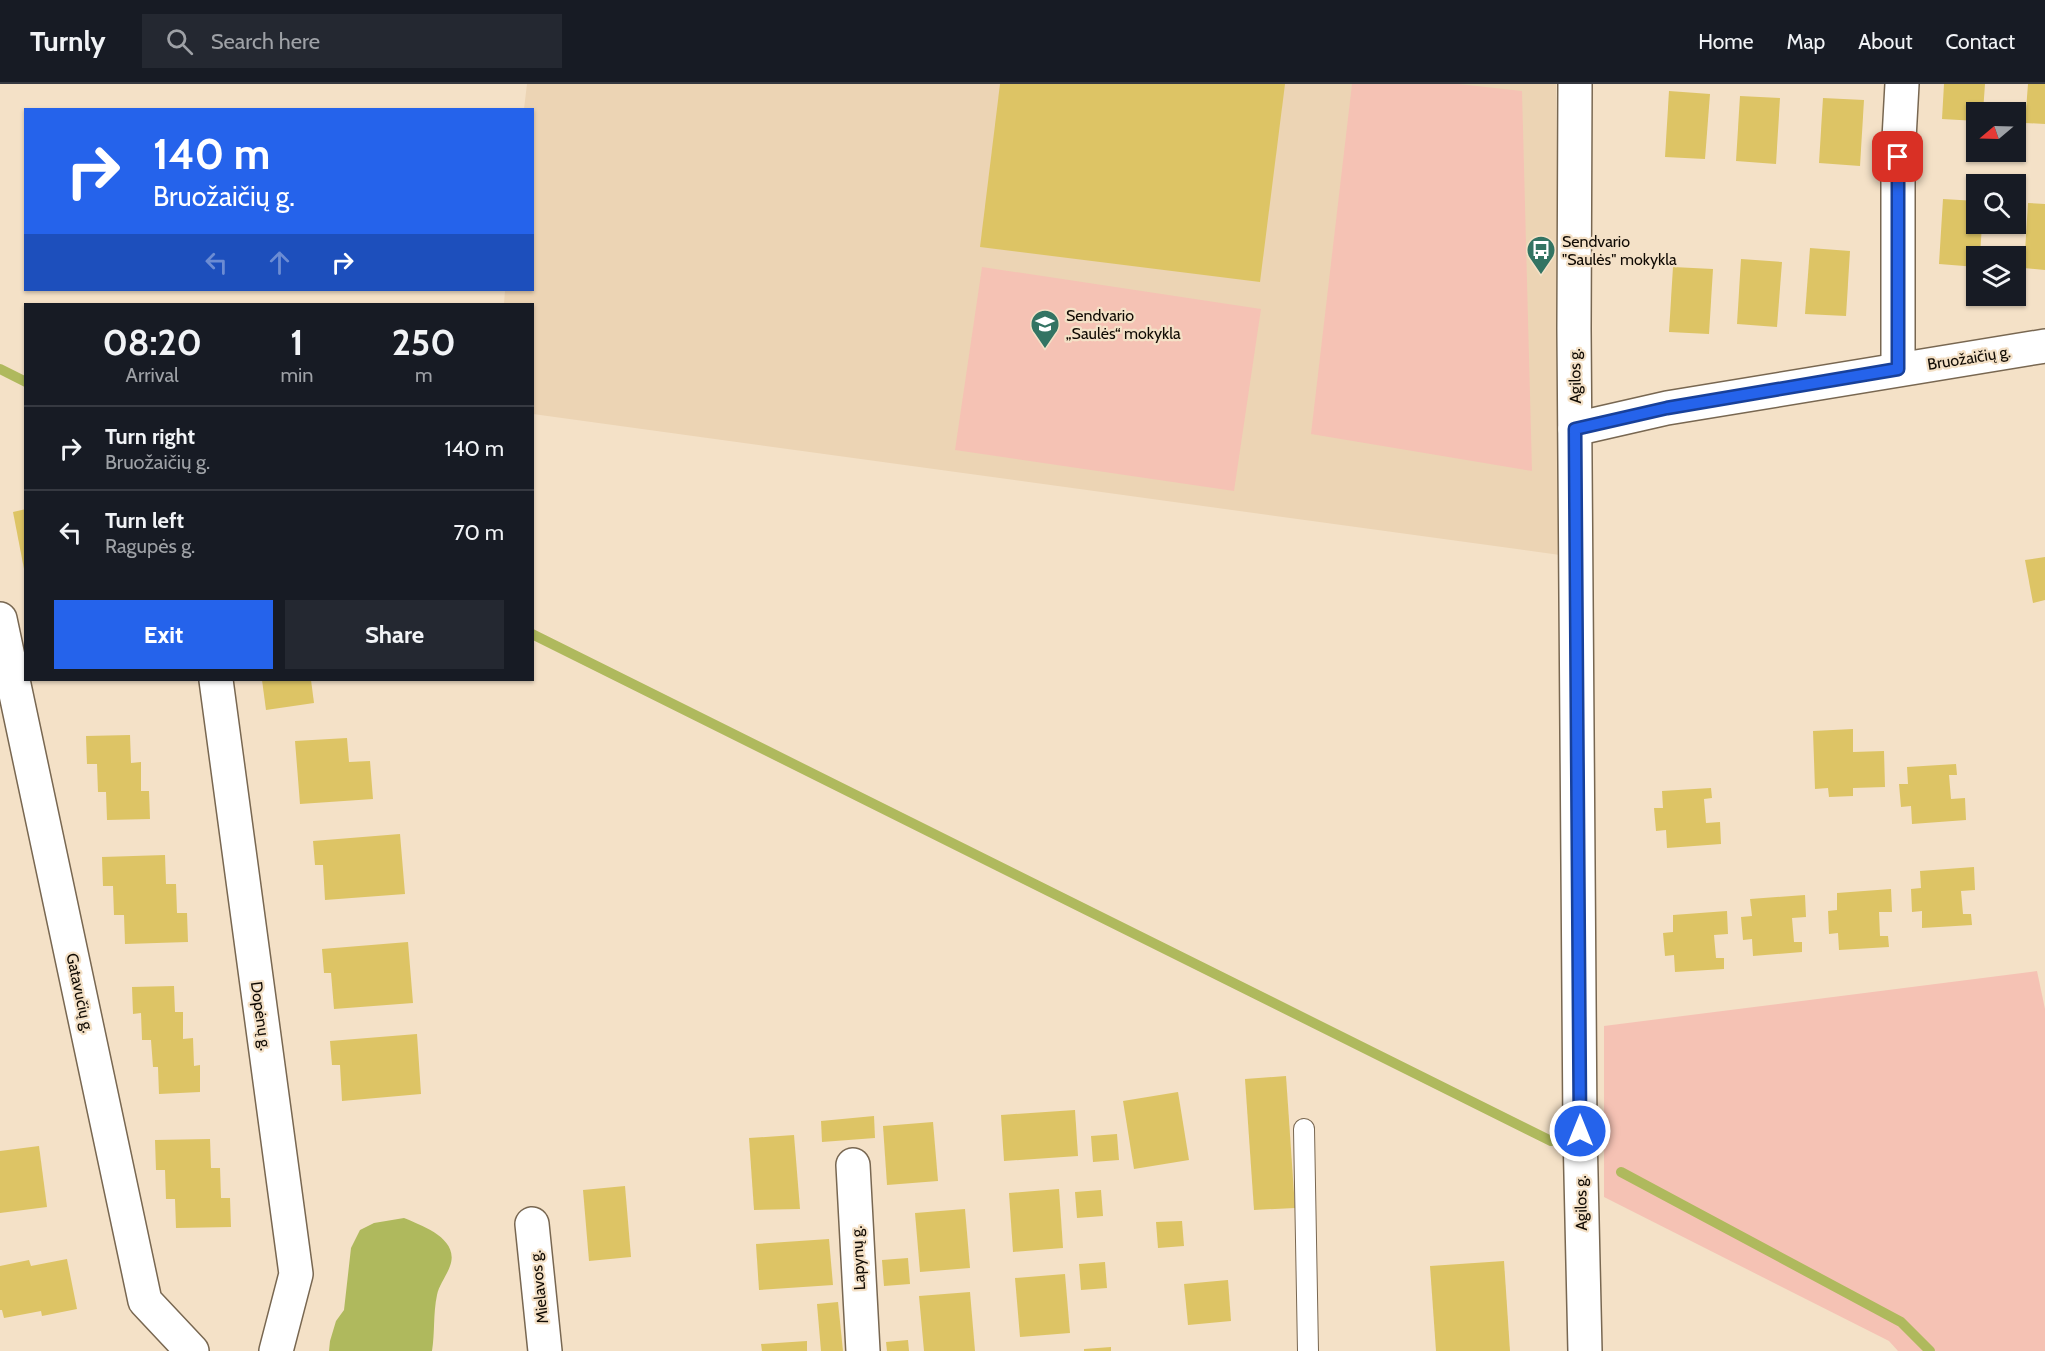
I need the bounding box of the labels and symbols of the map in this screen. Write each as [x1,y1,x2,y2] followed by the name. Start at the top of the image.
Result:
[1966,102,2026,162] north arrow
[1872,131,1923,182] pin
[1562,232,1677,269] place label: Sendvario "Saulės" mokykla
[1525,234,1557,276] bus stop icon: Sendvario "Saulės" mokykla
[1066,306,1181,343] place label: Sendvario „Saulės“ mokykla
[1029,308,1061,350] school or university icon: Sendvario „Saulės“ mokykla
[1926,342,2012,374] street label: Bruožaičių g.
[1565,348,1585,404] street label: Agilos g.
[62,951,98,1035] street label: Gatavučių g.
[247,980,275,1052] street label: Dopėnų g.
[1548,1099,1612,1163] position arrow
[1571,1175,1591,1231] street label: Agilos g.
[847,1225,869,1291] street label: Lapynų g.
[526,1249,552,1325] street label: Mielavos g.

